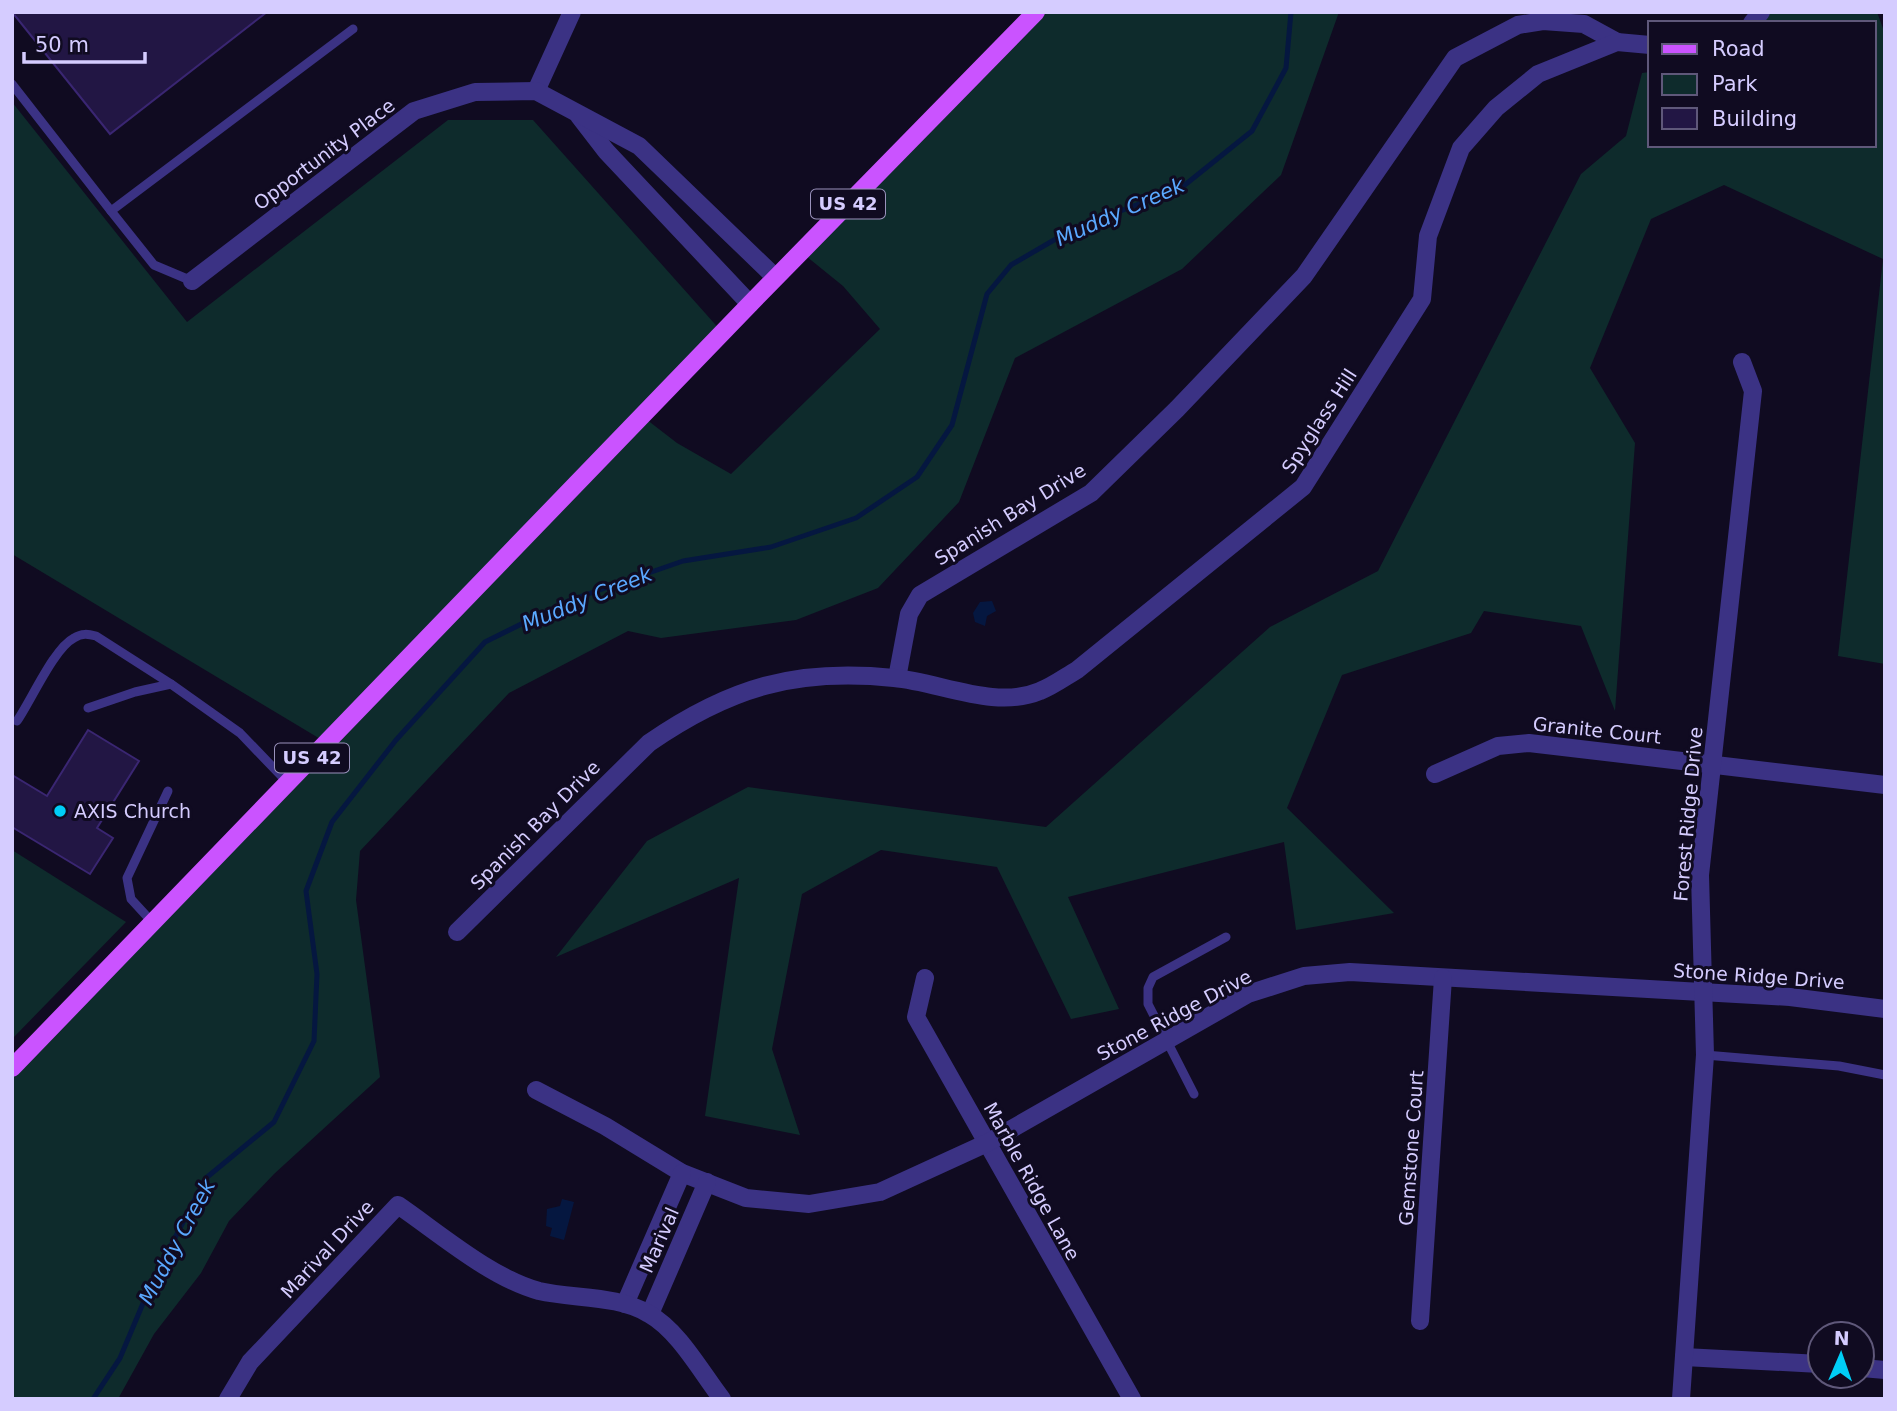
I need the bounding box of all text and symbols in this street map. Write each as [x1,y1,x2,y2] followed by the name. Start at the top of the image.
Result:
[24,21,145,65] scale bar
[1648,21,1876,147] legend
[35,33,89,57] text: 50 m
[1712,37,1765,61] text: Road
[1712,72,1758,96] text: Park
[249,94,399,214] street label: Opportunity Place
[1712,107,1797,131] text: Building
[1052,173,1189,251] water label: Muddy Creek
[811,190,885,218] road number: US 42
[1277,365,1361,477] street label: Spyglass Hill
[931,459,1089,569] street label: Spanish Bay Drive
[518,562,656,636] water label: Muddy Creek
[1532,712,1662,748] street label: Granite Court
[1669,726,1707,902] street label: Forest Ridge Drive
[275,744,349,772] road number: US 42
[466,756,604,894] street label: Spanish Bay Drive
[74,800,191,822] place label: AXIS Church
[52,803,68,819] marker: AXIS Church
[1672,959,1846,993] street label: Stone Ridge Drive
[1093,965,1255,1065] street label: Stone Ridge Drive
[1395,1069,1427,1227] street label: Gemstone Court
[979,1098,1085,1264] street label: Marble Ridge Lane
[134,1174,220,1309] water label: Muddy Creek
[276,1195,378,1303] street label: Marival Drive
[635,1204,683,1276] street label: Marival
[1806,1320,1876,1390] north arrow
[1833,1327,1850,1349] text: N

